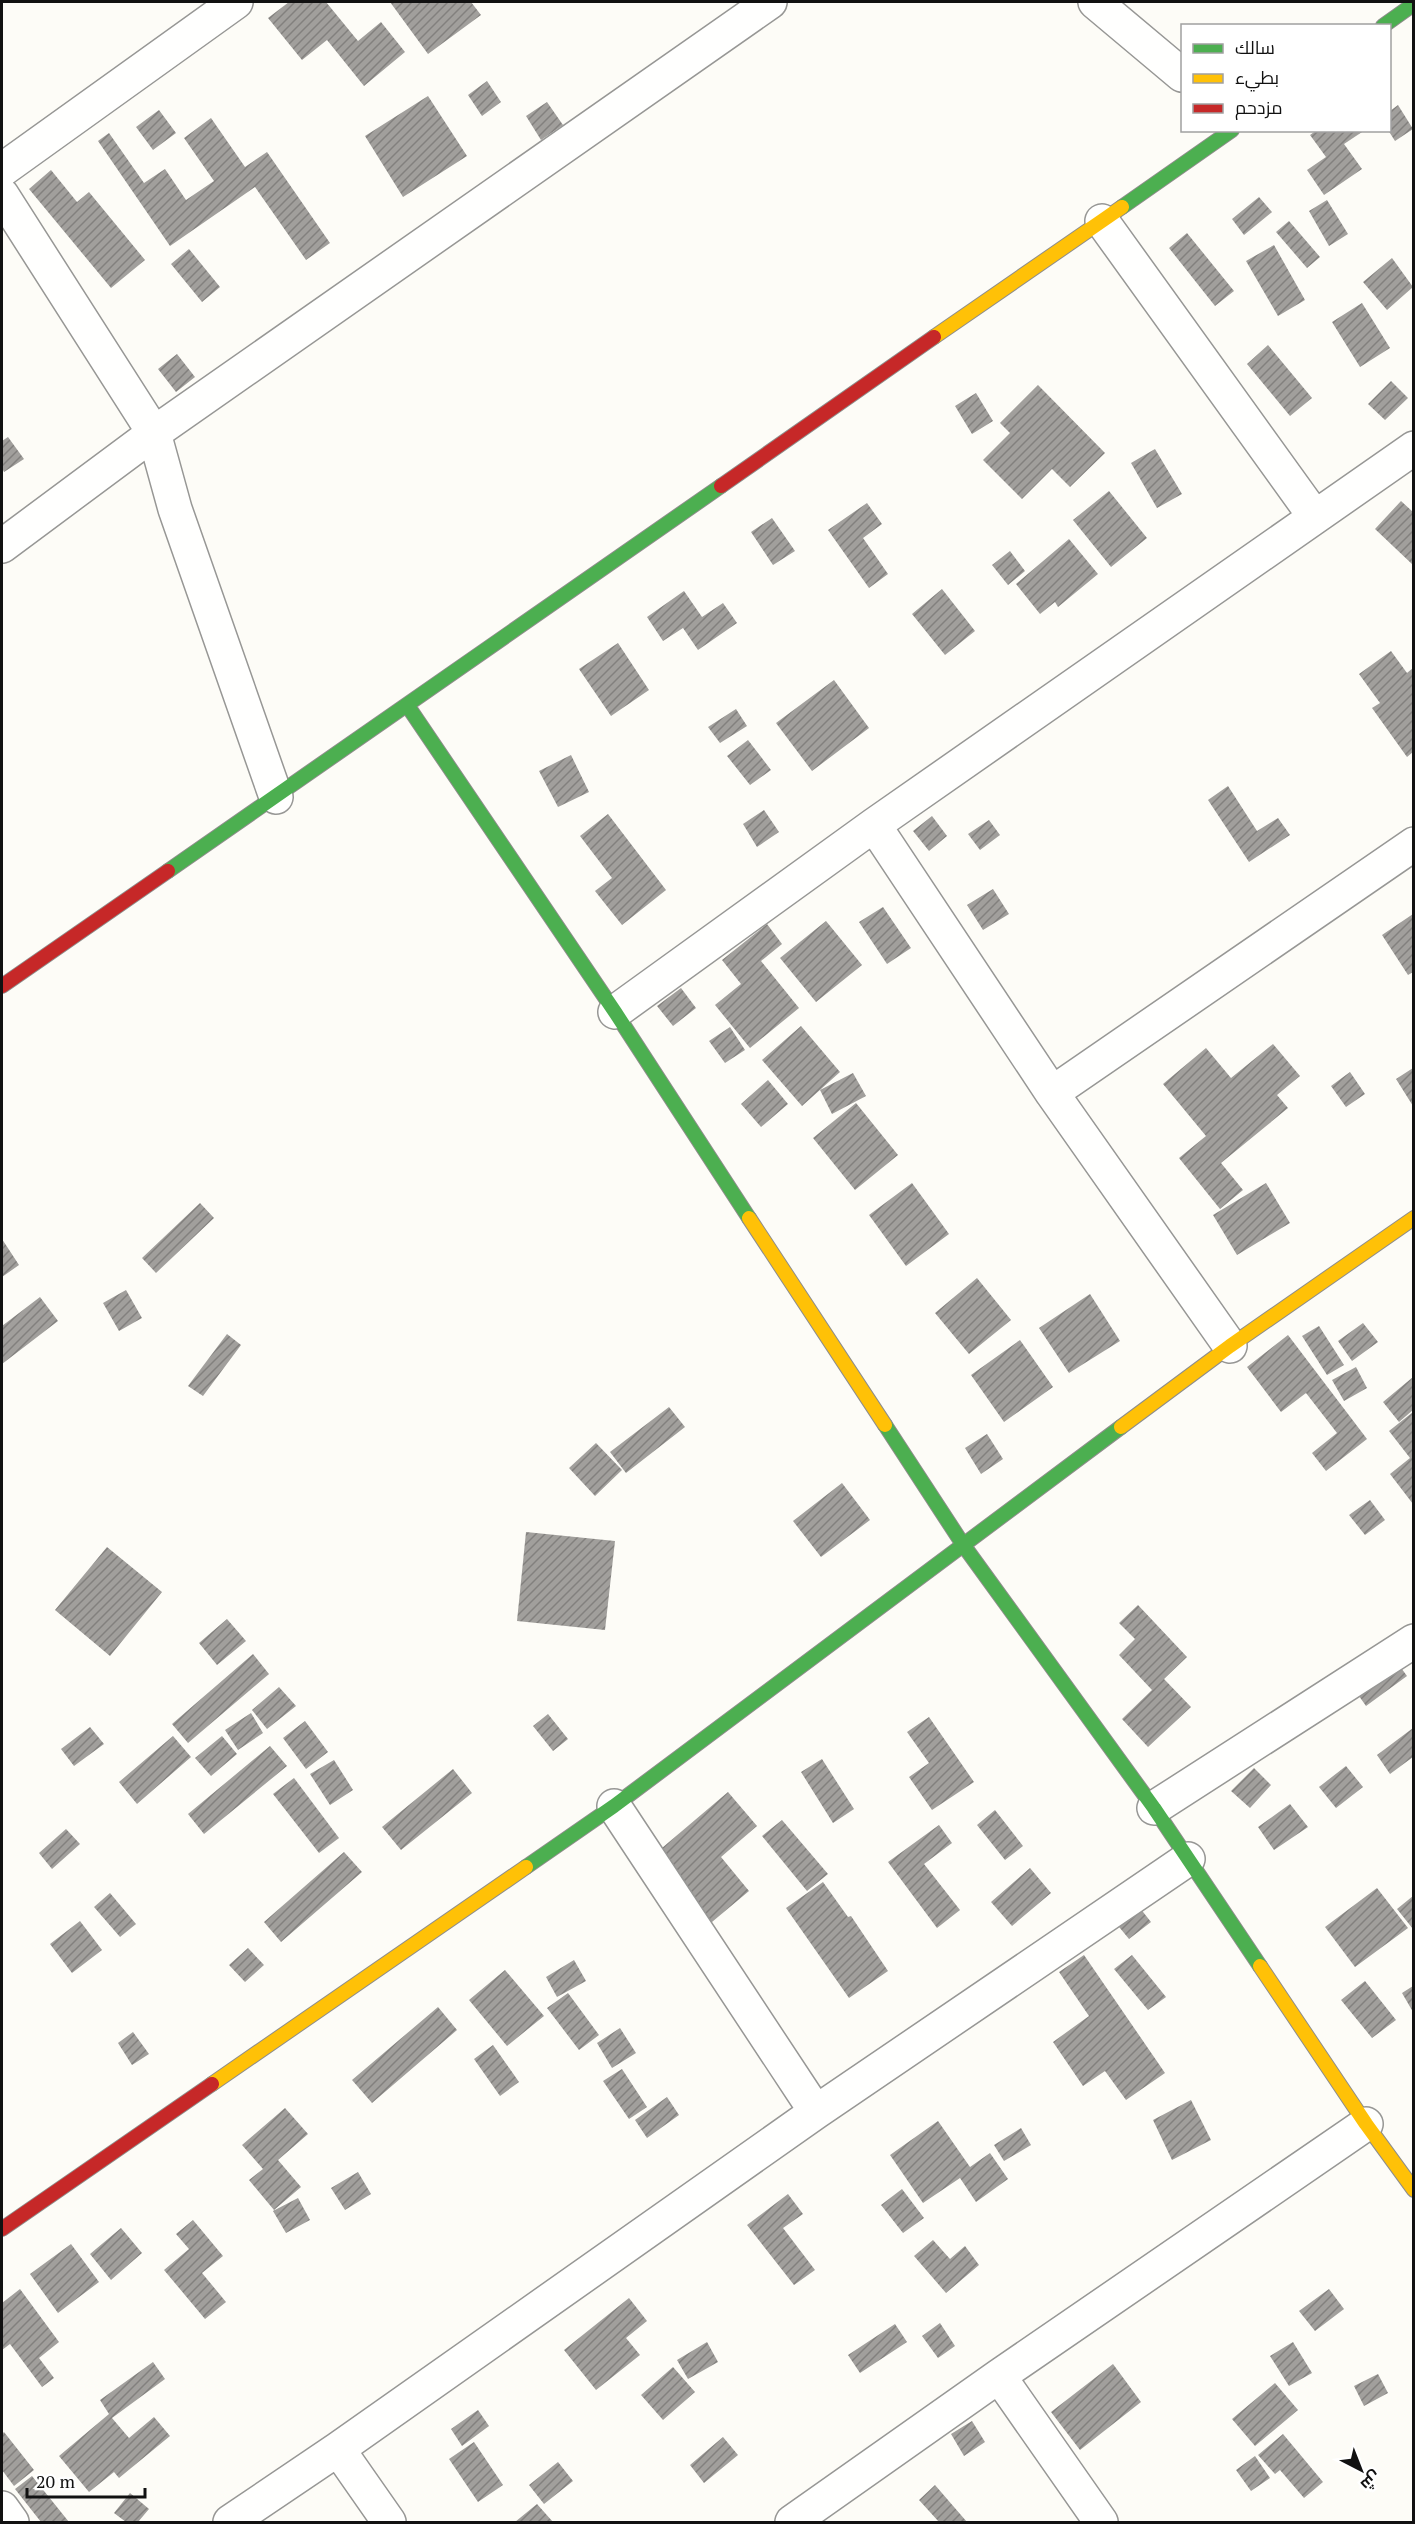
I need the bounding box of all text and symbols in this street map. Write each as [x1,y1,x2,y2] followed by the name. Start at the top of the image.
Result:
[1181,24,1391,132] legend
[1235,35,1275,59] text: سالك
[1235,65,1279,92] text: بطيء
[1235,95,1283,120] text: مزدحم
[1331,2440,1391,2500] north arrow
[27,2461,146,2499] scale bar
[1356,2466,1386,2496] text: ش
[36,2469,76,2493] text: 20 m

